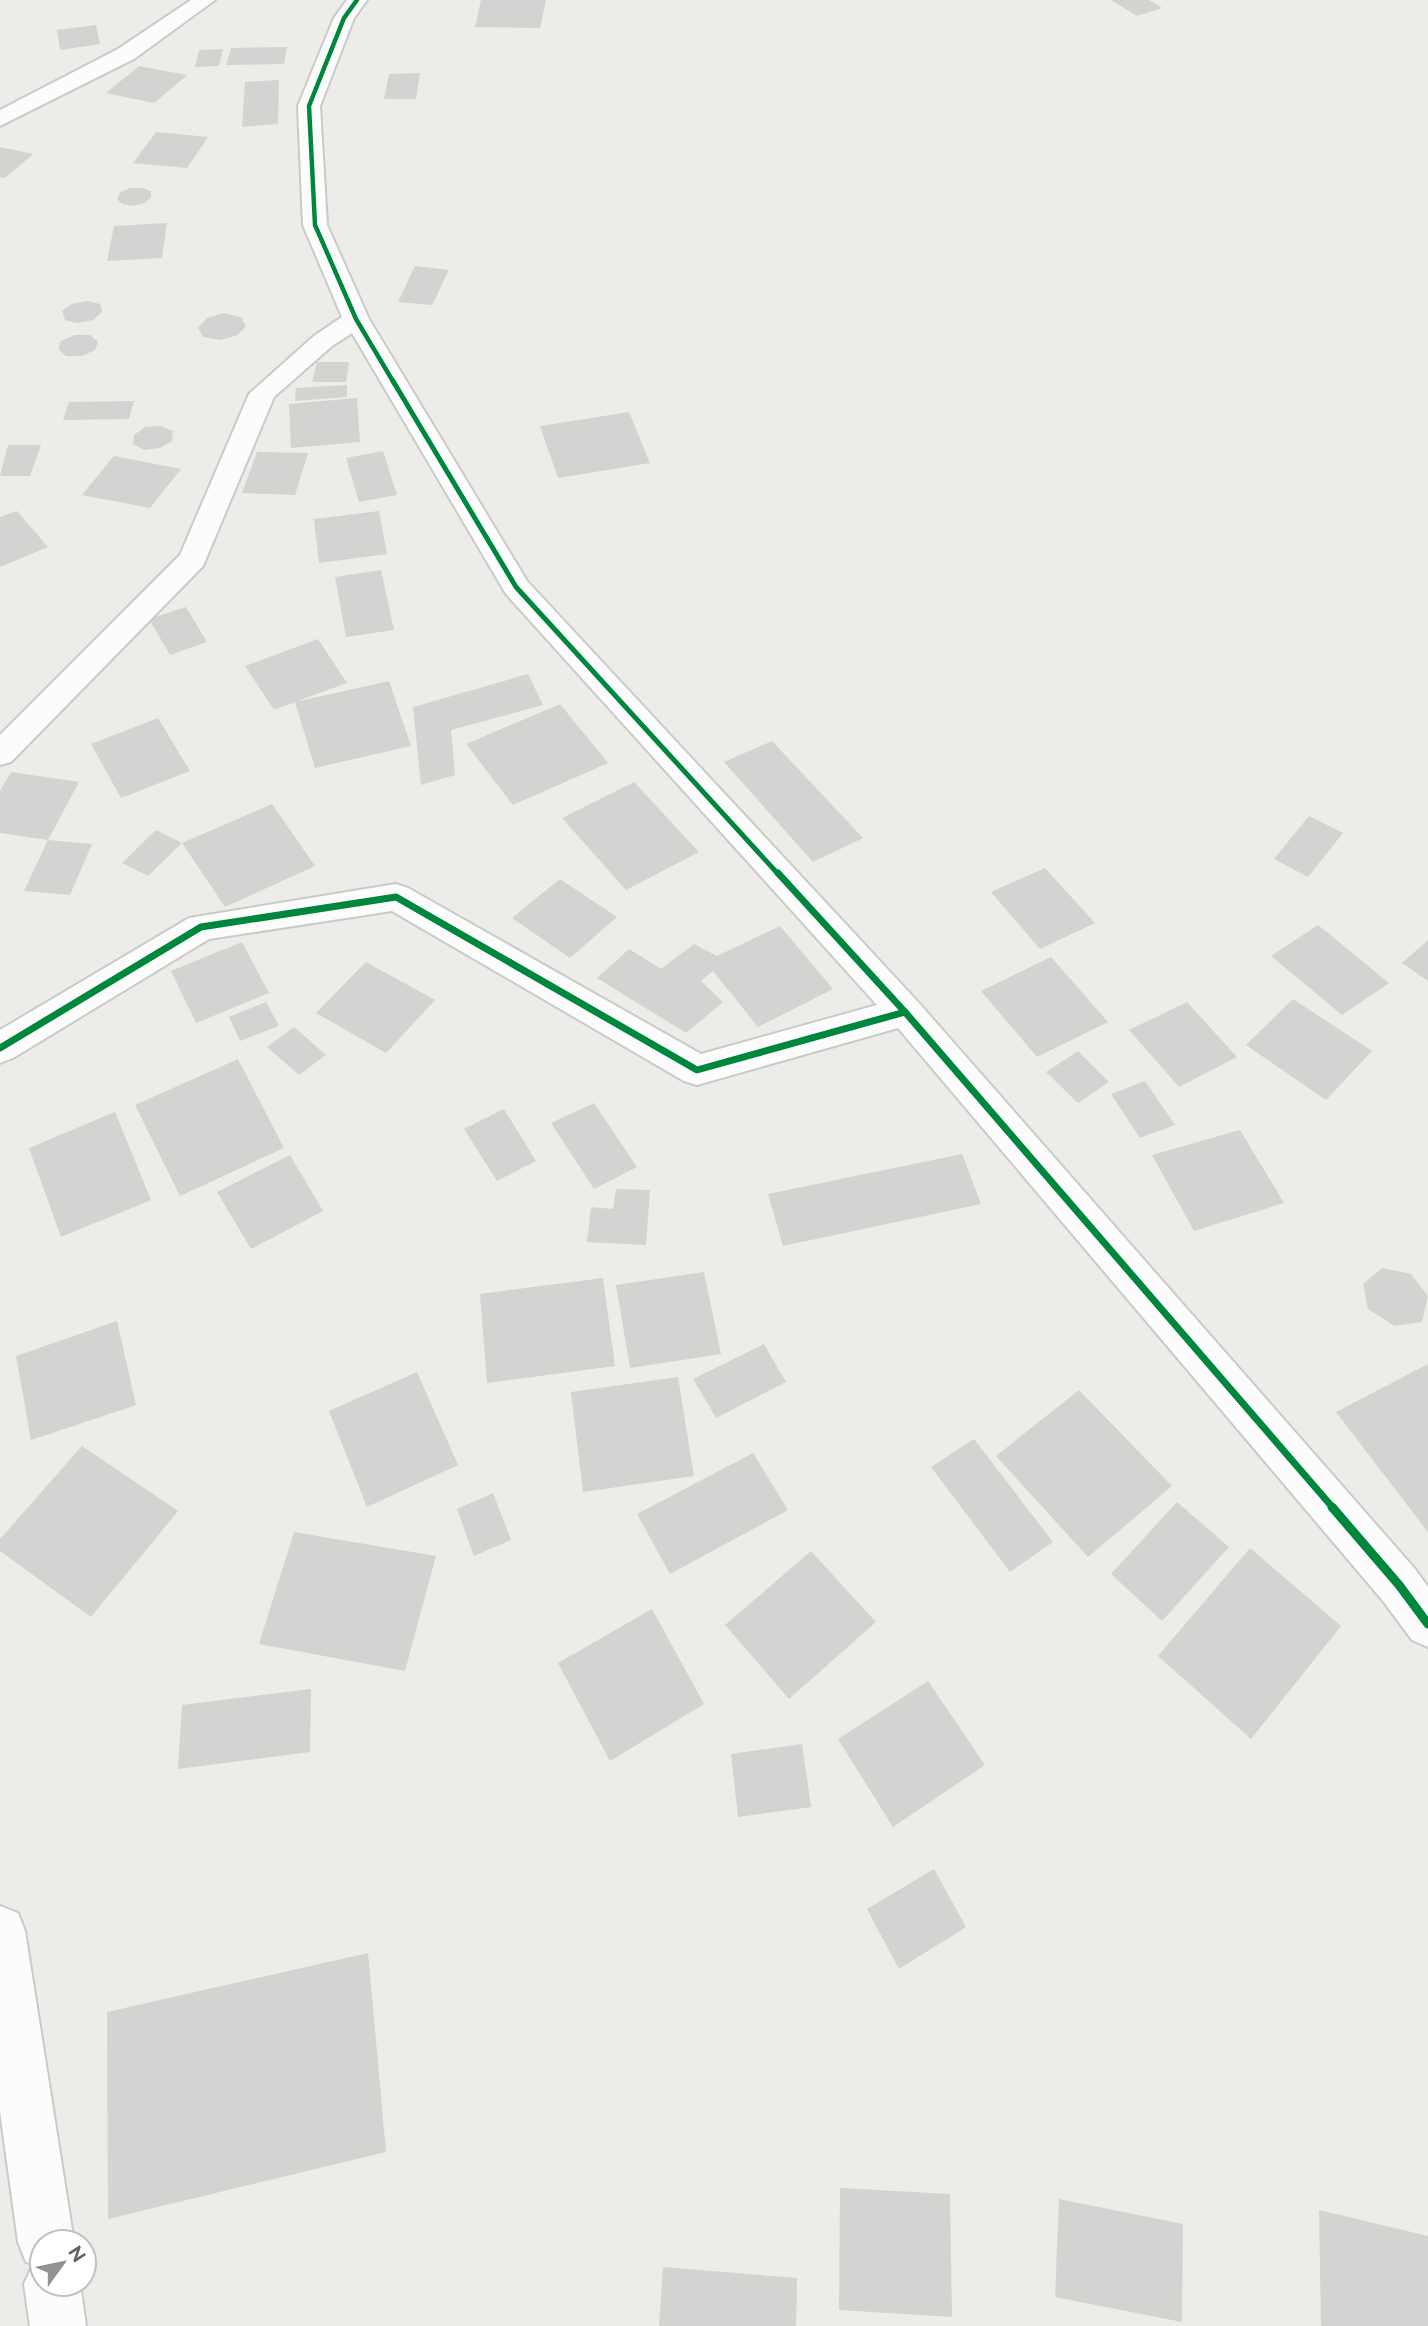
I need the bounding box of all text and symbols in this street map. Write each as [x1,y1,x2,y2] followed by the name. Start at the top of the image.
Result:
[28,2228,98,2298] north arrow
[64,2242,90,2266] text: N

